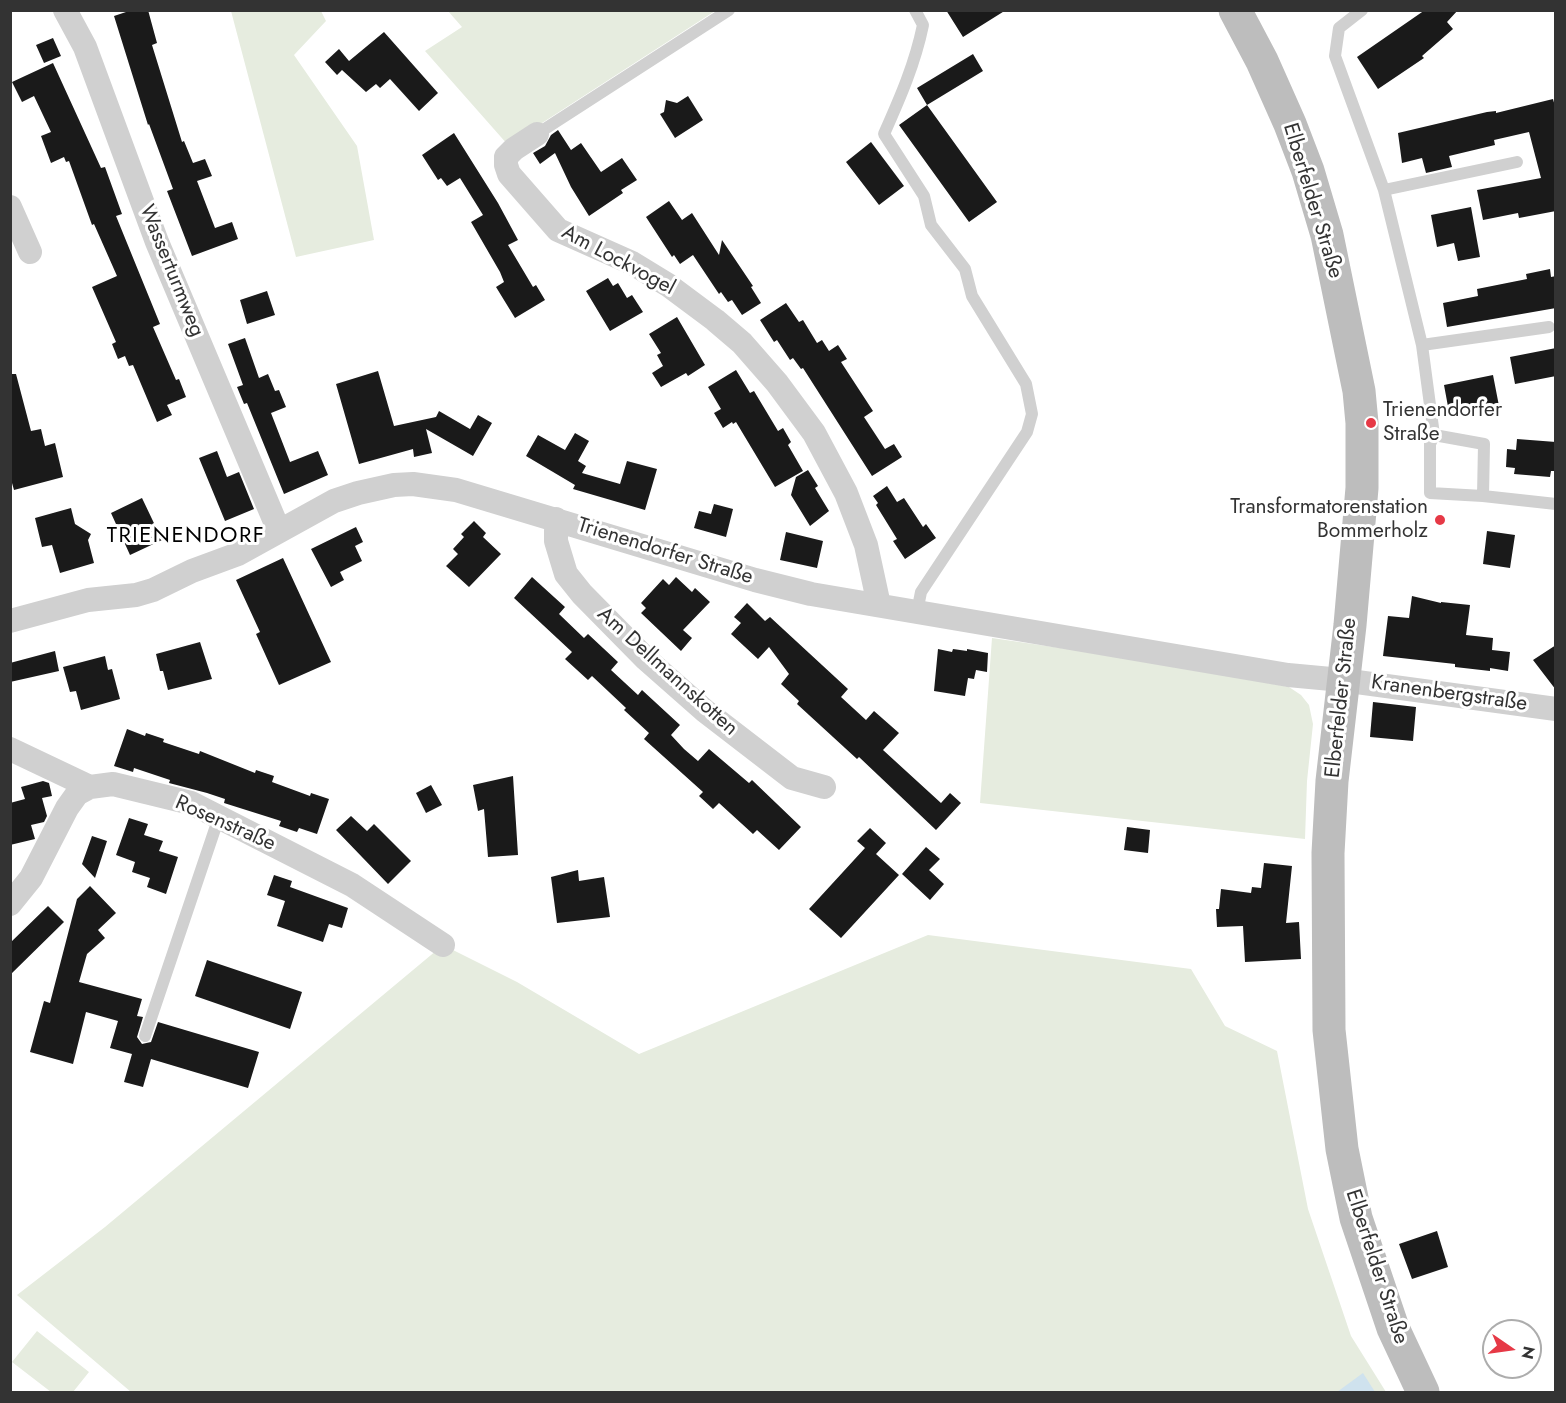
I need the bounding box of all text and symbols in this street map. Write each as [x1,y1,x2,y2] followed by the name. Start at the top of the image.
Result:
[1276,120,1348,282] street label: Elberfelder Straße
[133,201,209,341] street label: Wasserturmweg
[557,221,679,301] street label: Am Lockvogel
[1383,398,1502,448] place label: Trienendorfer Straße
[1364,416,1378,430] marker: Trienendorfer Straße
[1230,495,1428,545] place label: Transformatorenstation Bommerholz
[574,513,756,591] street label: Trienendorfer Straße
[1433,513,1447,527] marker: Transformatorenstation Bommerholz
[107,524,265,550] district label: TRIENENDORF
[591,602,743,742] street label: Am Dellmannskotten
[1321,617,1363,779] street label: Elberfelder Straße
[1369,671,1529,717] street label: Kranenbergstraße
[171,791,279,857] street label: Rosenstraße
[1339,1187,1413,1347] street label: Elberfelder Straße
[1482,1319,1542,1379] north arrow
[1515,1344,1541,1361] text: N

